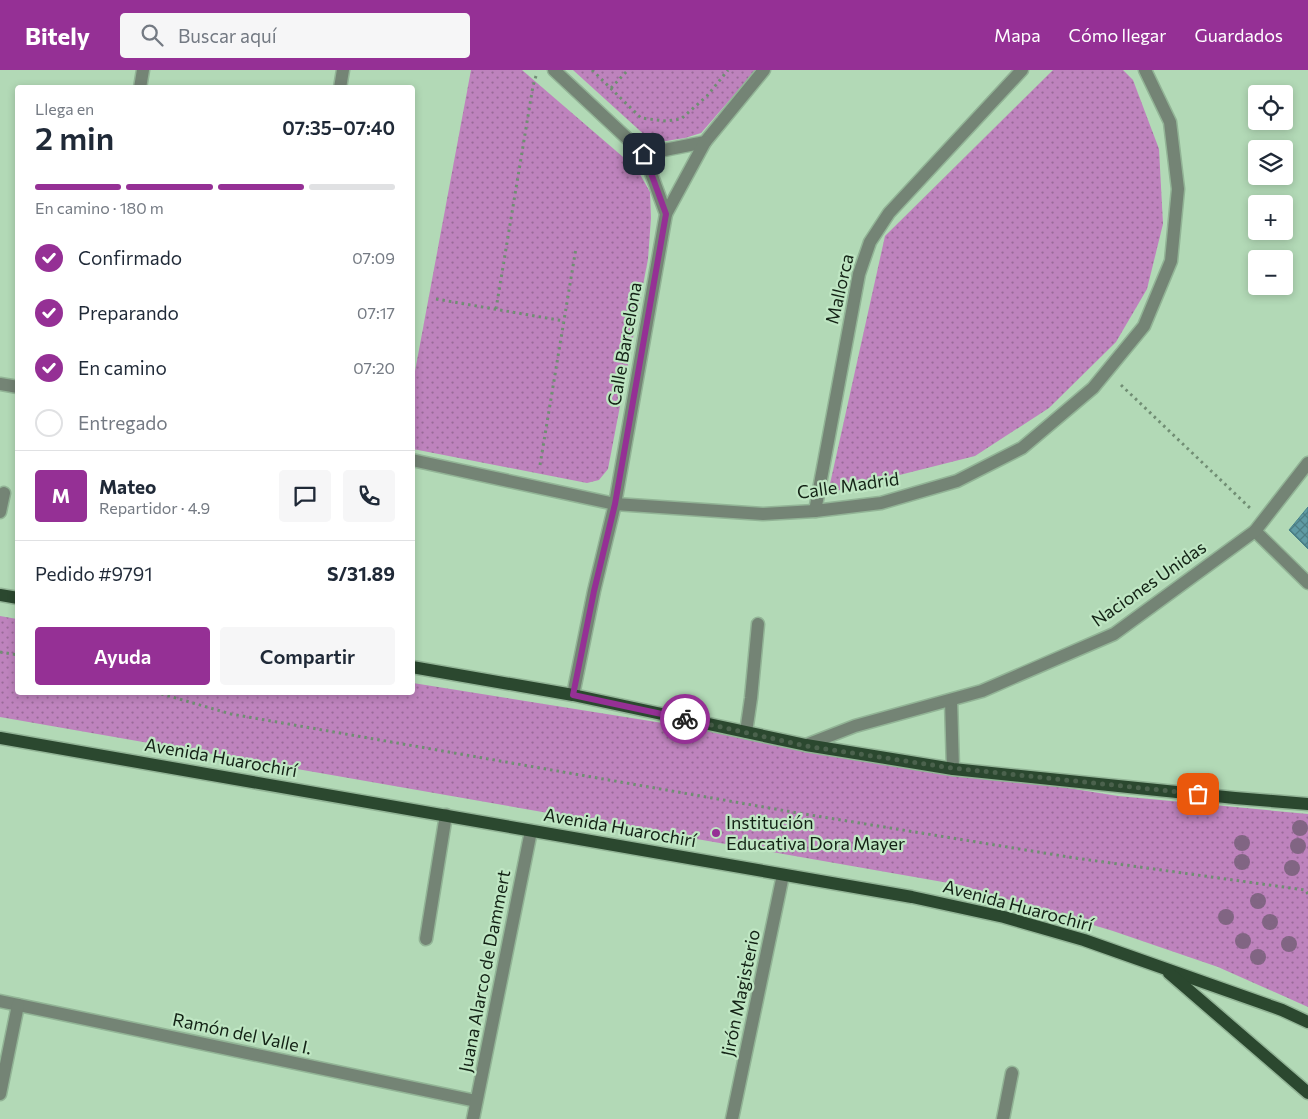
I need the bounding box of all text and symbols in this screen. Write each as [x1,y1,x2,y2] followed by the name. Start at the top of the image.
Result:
[120,13,470,58] search box
[25,21,90,50] text: Bitely
[138,21,166,49] icon: search
[178,24,277,47] text: Buscar aquí
[994,24,1041,46] text: Mapa
[1069,24,1166,46] text: Cómo llegar
[1194,24,1283,46] text: Guardados
[1248,85,1293,295] map controls
[1248,85,1293,130] button: locate
[35,99,94,118] text: Llega en
[282,116,395,139] text: 07:35–07:40
[35,117,114,157] text: 2 min
[623,133,665,175] pin
[630,140,658,168] icon: home
[1248,140,1293,185] button: layers
[1248,195,1293,240] button: +
[35,198,164,217] text: En camino · 180 m
[35,244,63,272] icon: check
[78,246,182,269] text: Confirmado
[352,248,395,267] text: 07:09
[1248,250,1293,295] button: −
[820,251,858,326] street label: Mallorca
[602,280,646,407] street label: Calle Barcelona
[35,299,63,327] icon: check
[78,301,179,324] text: Preparando
[357,303,395,322] text: 07:17
[35,354,63,382] icon: check
[78,356,167,379] text: En camino
[353,358,395,377] text: 07:20
[78,411,168,434] text: Entregado
[795,467,900,503] street label: Calle Madrid
[279,470,331,522] button: chat
[343,470,395,522] button: phone
[99,475,156,498] text: Mateo
[52,484,70,507] text: M
[99,498,210,517] text: Repartidor · 4.9
[1087,536,1210,631] street label: Naciones Unidas
[35,562,153,585] text: Pedido #9791
[327,562,395,585] text: S/31.89
[35,627,210,685] button: Ayuda
[220,627,395,685] button: Compartir
[660,694,710,744] courier
[671,705,699,733] icon: bike
[143,733,301,782] street label: Avenida Huarochirí
[1177,773,1219,815] pin
[1184,780,1212,808] icon: bag
[542,803,700,852] street label: Avenida Huarochirí
[726,811,905,854] place label: Institución Educativa Dora Mayer
[710,827,722,839] marker: Institución Educativa Dora Mayer
[454,868,514,1074] street label: Juana Alarco de Dammert
[941,874,1097,936] street label: Avenida Huarochirí
[716,927,764,1058] street label: Jirón Magisterio
[171,1008,314,1059] street label: Ramón del Valle I.

